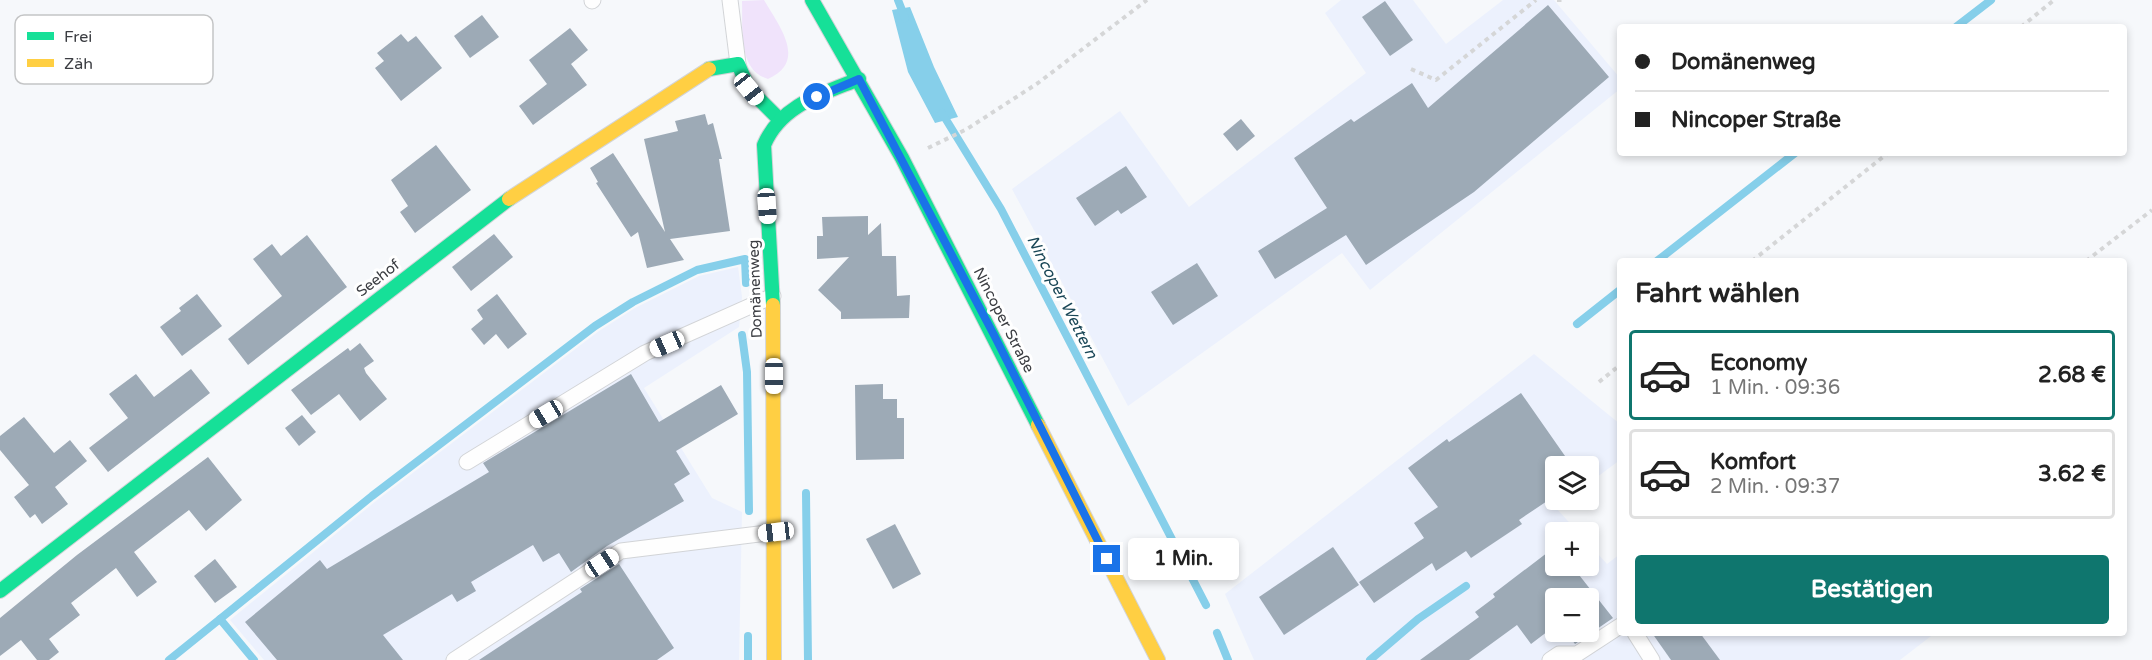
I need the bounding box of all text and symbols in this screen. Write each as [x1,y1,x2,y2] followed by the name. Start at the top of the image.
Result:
[15,15,213,84] legend
[64,27,92,47] text: Frei
[1671,49,1816,75] text: Domänenweg
[64,54,93,74] text: Zäh
[731,69,767,109] car
[803,83,830,110] route start
[1671,107,1841,133] text: Nincoper Straße
[757,187,777,225] car
[1022,232,1102,363] water label: Nincoper Wettern
[744,239,766,339] street label: Domänenweg
[353,255,404,301] street label: Seehof
[970,264,1038,376] street label: Nincoper Straße
[1635,277,1800,310] text: Fahrt wählen
[647,328,687,360] car
[1638,348,1692,402] icon: car
[1710,350,1807,376] text: Economy
[765,358,783,394] car
[2038,362,2106,388] text: 2.68 €
[1710,376,1840,400] text: 1 Min. · 09:36
[526,397,566,431] car
[1638,447,1692,501] icon: car
[1710,449,1796,475] text: Komfort
[1545,456,1599,642] map controls
[1545,456,1599,510] button: layers
[2038,461,2106,487] text: 3.62 €
[1710,475,1840,499] text: 2 Min. · 09:37
[757,521,795,543] car
[1545,522,1599,576] button: +
[1128,538,1239,580] callout: 1 Min.
[1093,545,1120,572] route end
[582,546,622,580] car
[1154,547,1213,571] text: 1 Min.
[1635,555,2109,624] button: Bestätigen
[1545,588,1599,642] button: −

